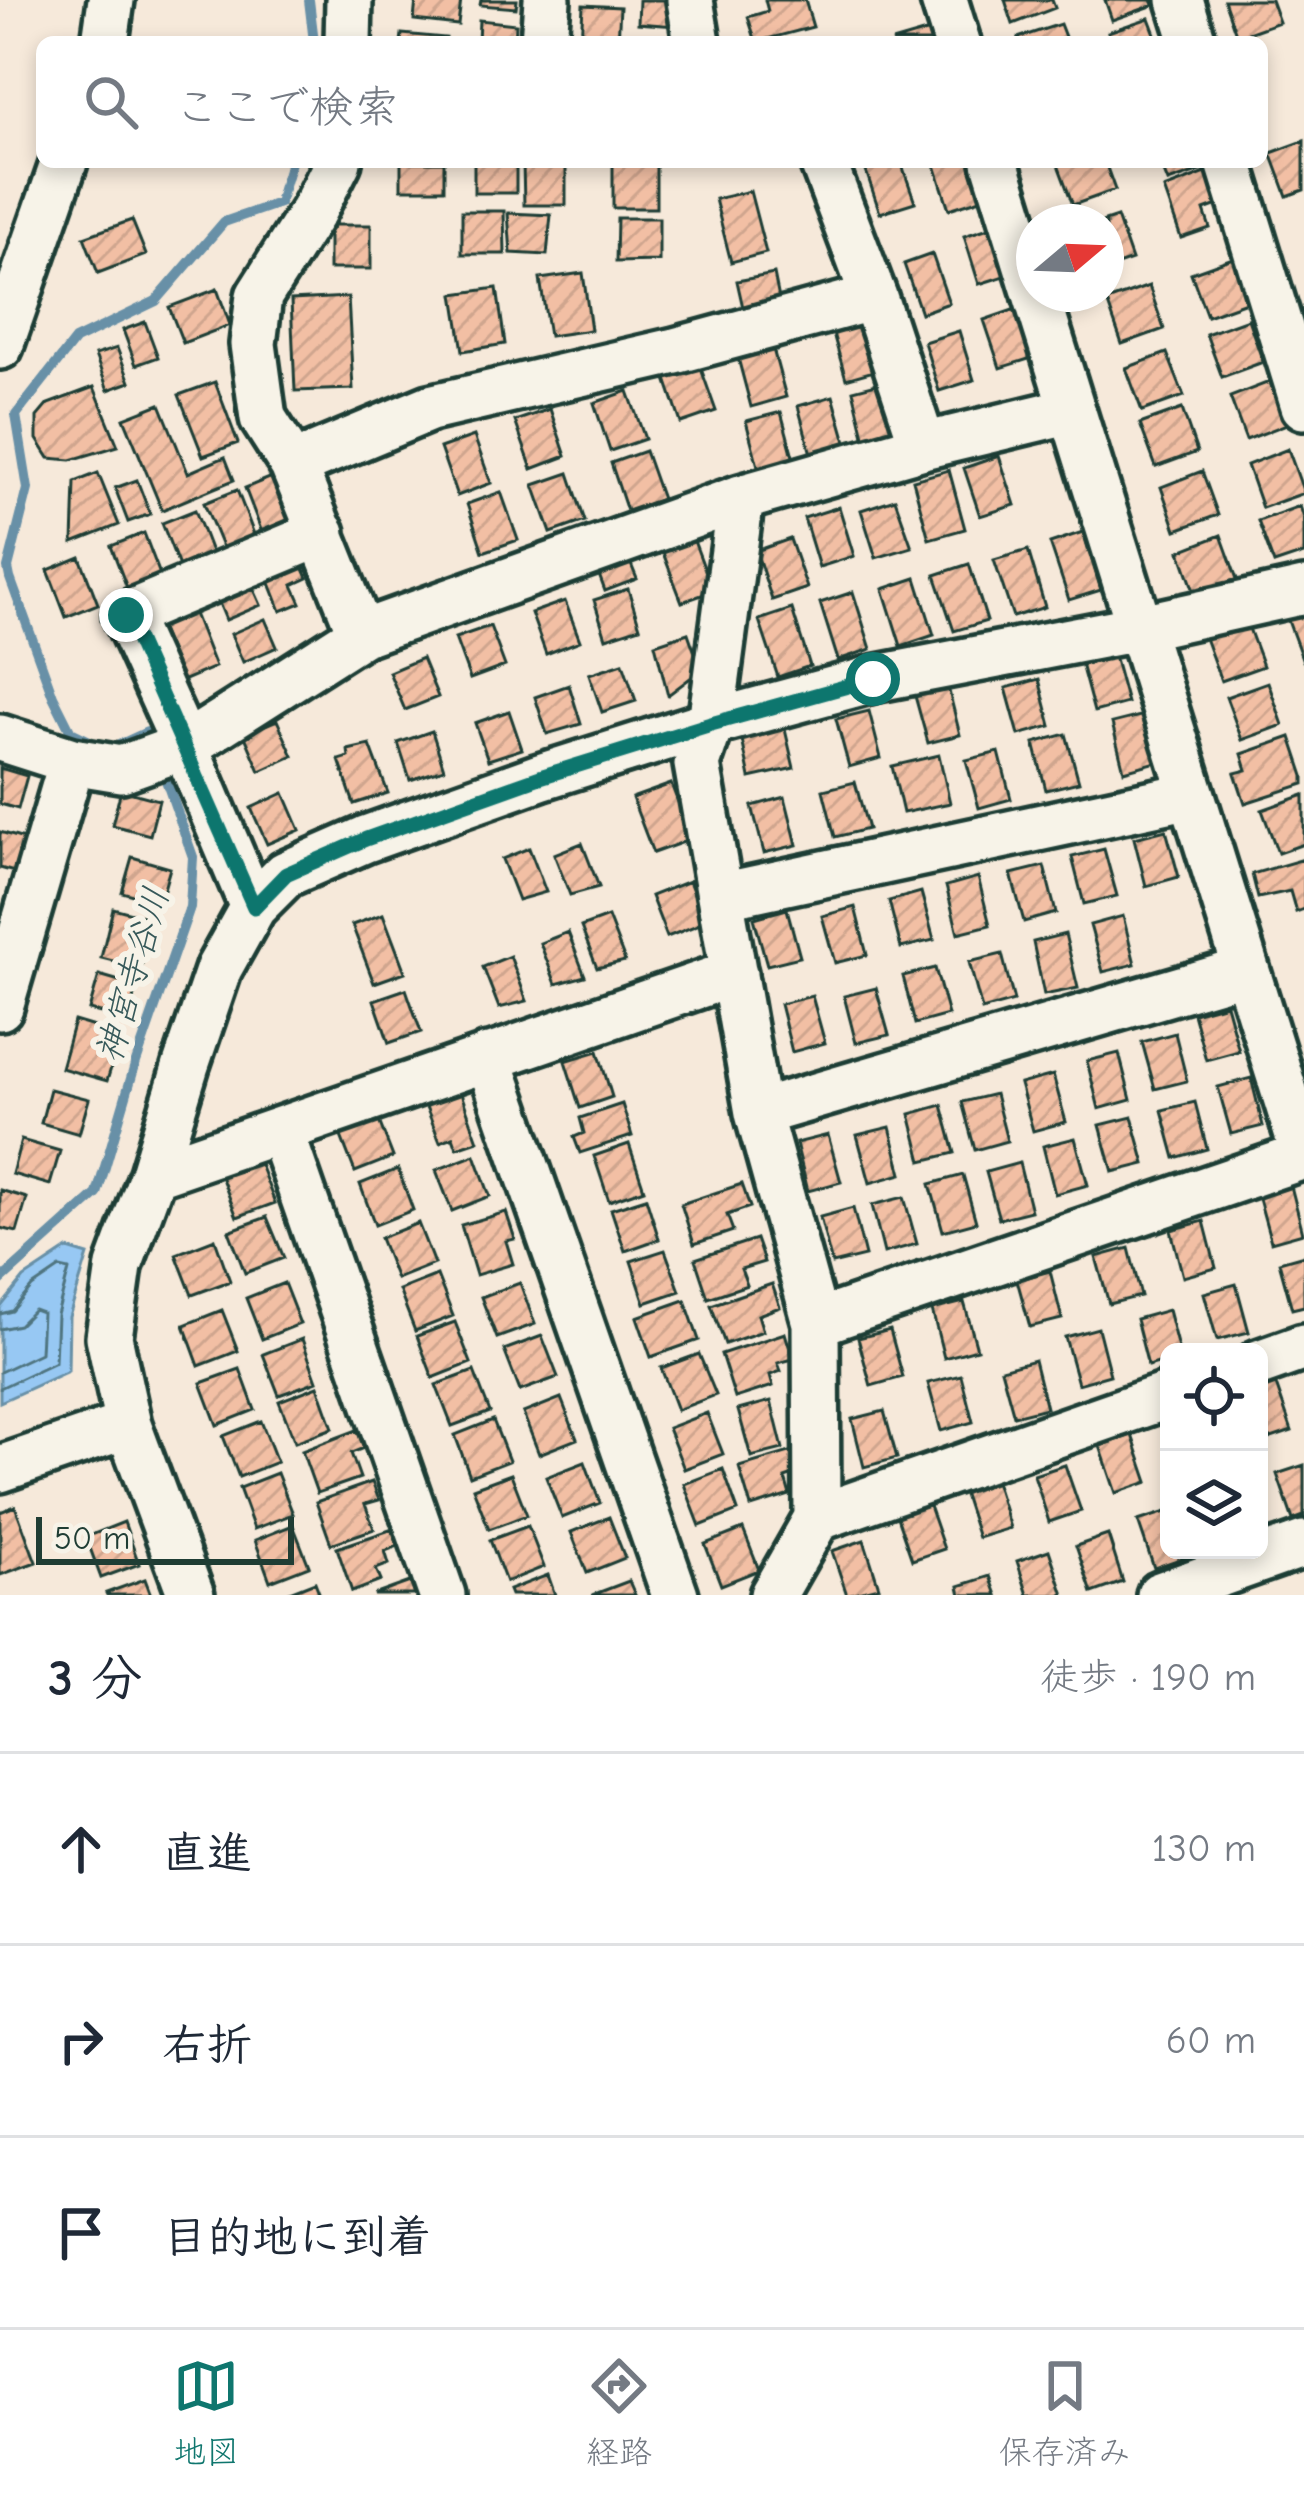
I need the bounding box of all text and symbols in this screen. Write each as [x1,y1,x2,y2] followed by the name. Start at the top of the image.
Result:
[36,36,1268,168] search box
[78,69,144,135] icon: search
[174,81,399,133] text: ここで検索
[1016,204,1124,312] north arrow
[99,588,153,642] route end
[846,652,900,706] route start
[88,883,178,1067] water label: 神宮寺谷川
[1160,1343,1268,1559] map controls
[1160,1343,1268,1451] button: locate
[1160,1451,1268,1559] button: layers
[36,1511,294,1564] scale bar
[54,1519,130,1557] text: 50 m
[48,1649,142,1708] text: 3 分
[1040,1655,1256,1700] text: 徒歩 · 190 m
[48,1816,114,1882] icon: ahead
[1152,1826,1256,1871] text: 130 m
[162,1827,252,1879] text: 直進
[48,2008,114,2074] icon: right
[1166,2018,1256,2063] text: 60 m
[162,2019,252,2071] text: 右折
[48,2200,114,2266] icon: arrive
[162,2211,432,2263] text: 目的地に到着
[173,2353,239,2473] tab: 地図
[586,2353,652,2473] tab: 経路
[999,2353,1131,2473] tab: 保存済み

